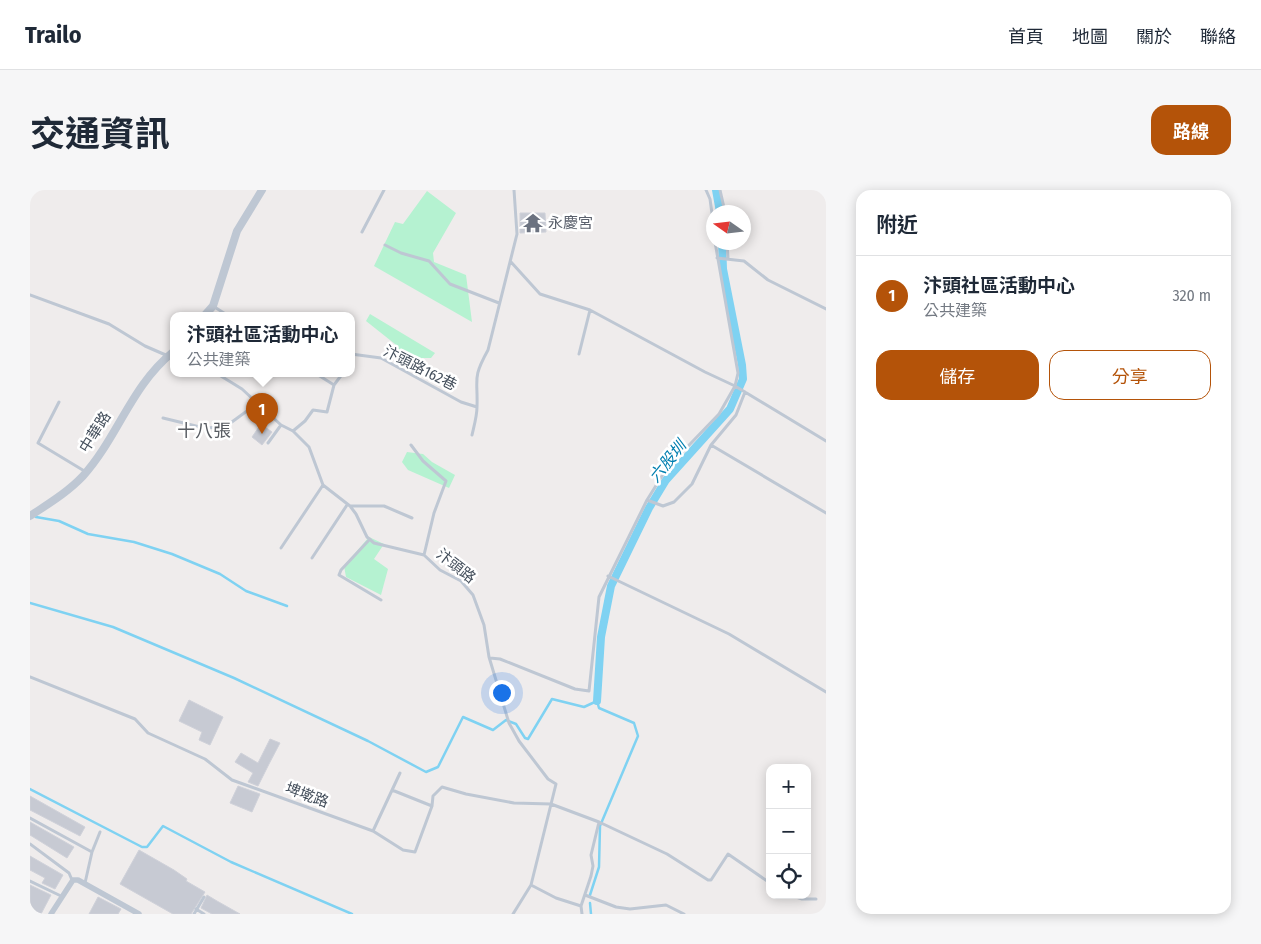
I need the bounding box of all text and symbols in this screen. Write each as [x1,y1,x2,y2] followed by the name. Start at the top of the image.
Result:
[25,21,82,49] text: Trailo
[1008,26,1044,48] text: 首頁
[1072,26,1108,48] text: 地圖
[1136,26,1172,48] text: 關於
[1200,26,1236,48] text: 聯絡
[1151,105,1231,155] button: 路線
[30,113,170,155] text: 交通資訊
[706,205,751,250] north arrow
[522,212,544,234] temple icon: 永慶宮
[876,212,918,238] text: 附近
[548,214,593,232] place label: 永慶宮
[923,274,1075,297] text: 汴頭社區活動中心
[889,286,895,305] text: 1
[1172,286,1211,305] text: 320 m
[923,301,987,320] text: 公共建築
[170,312,355,377] popup
[186,323,339,346] text: 汴頭社區活動中心
[380,342,460,394] street label: 汴頭路162巷
[186,350,251,369] text: 公共建築
[876,350,1039,400] button: 儲存
[1049,350,1211,400] button: 分享
[246,393,278,434] pin: 1
[75,408,115,456] street label: 中華路
[177,420,231,442] district label: 十八張
[645,435,691,486] water label: 六股圳
[433,545,479,587] street label: 汴頭路
[489,680,515,706] your location
[766,764,811,899] map controls
[766,764,811,809] button: +
[283,779,331,811] street label: 埤墘路
[766,809,811,854] button: −
[766,854,811,899] button: locate

